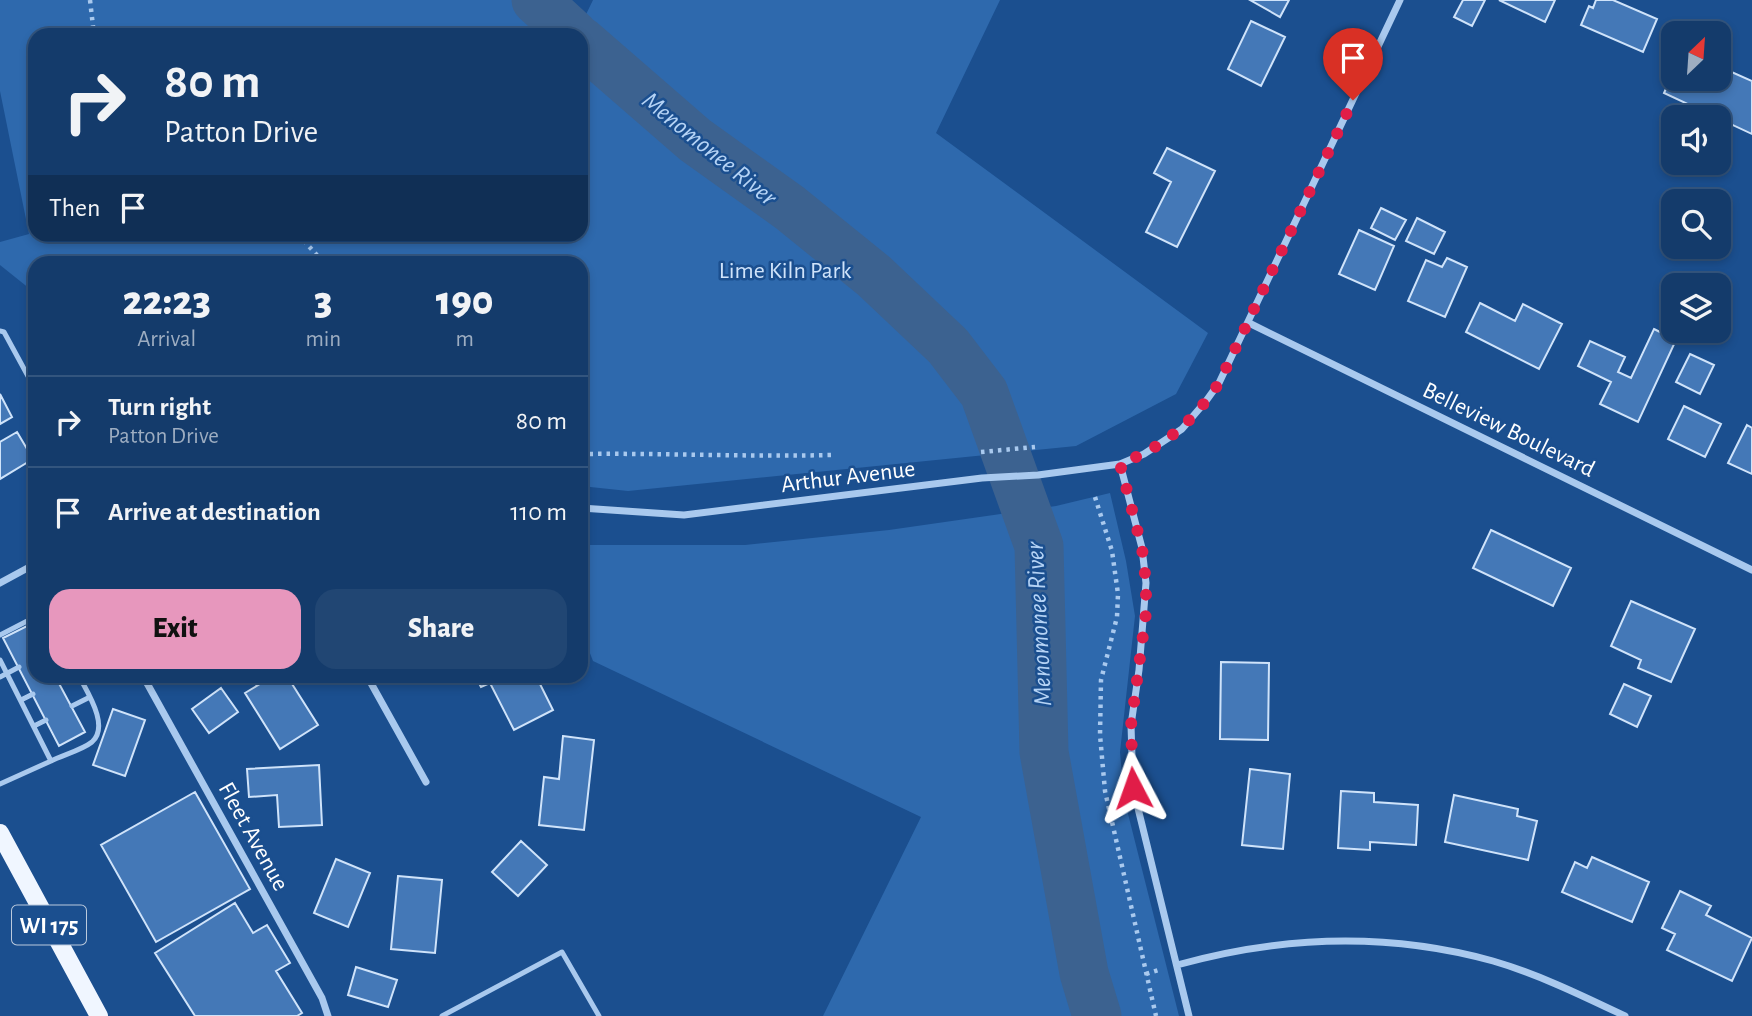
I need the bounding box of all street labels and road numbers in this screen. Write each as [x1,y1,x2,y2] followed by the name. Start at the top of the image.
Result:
[1419,378,1598,482] street label: Belleview Boulevard
[780,457,917,497] street label: Arthur Avenue
[214,778,293,895] street label: Fleet Avenue
[12,906,86,944] road number: WI 175

